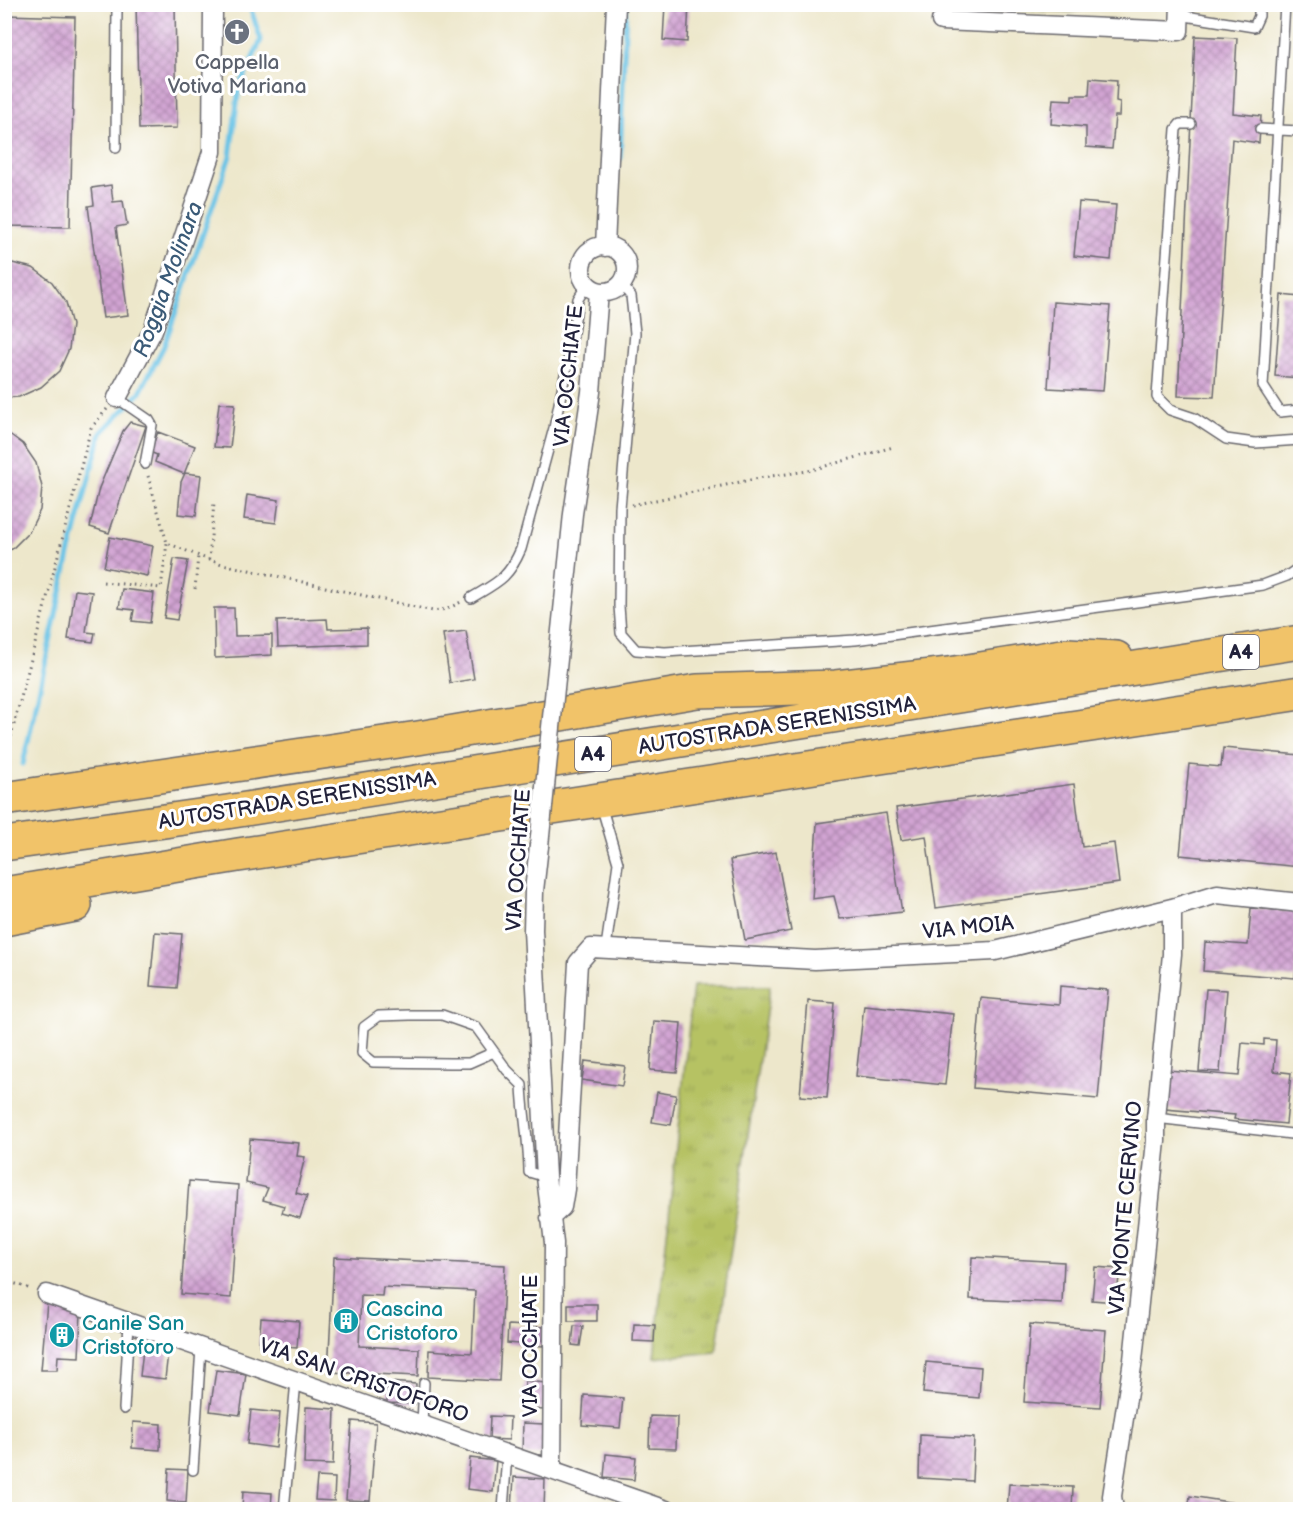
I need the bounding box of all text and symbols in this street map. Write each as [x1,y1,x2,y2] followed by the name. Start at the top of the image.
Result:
[222,17,252,47] church icon: Cappella Votiva Mariana
[167,50,307,99] place label: Cappella Votiva Mariana
[128,198,209,361] water label: Roggia Molinara
[549,304,588,448] street label: VIA OCCHIATE
[1223,635,1259,669] road number: A4
[636,691,918,760] street label: AUTOSTRADA SERENISSIMA
[575,737,611,771] road number: A4
[156,766,438,835] street label: AUTOSTRADA SERENISSIMA
[501,788,536,932] street label: VIA OCCHIATE
[921,910,1015,945] street label: VIA MOIA
[1104,1100,1147,1316] street label: VIA MONTE CERVINO
[518,1275,543,1417] street label: VIA OCCHIATE
[366,1297,458,1346] place label: Cascina Cristoforo
[331,1306,361,1336] building icon: Cascina Cristoforo
[82,1311,184,1360] place label: Canile San Cristoforo
[47,1320,77,1350] building icon: Canile San Cristoforo
[256,1333,472,1428] street label: VIA SAN CRISTOFORO

